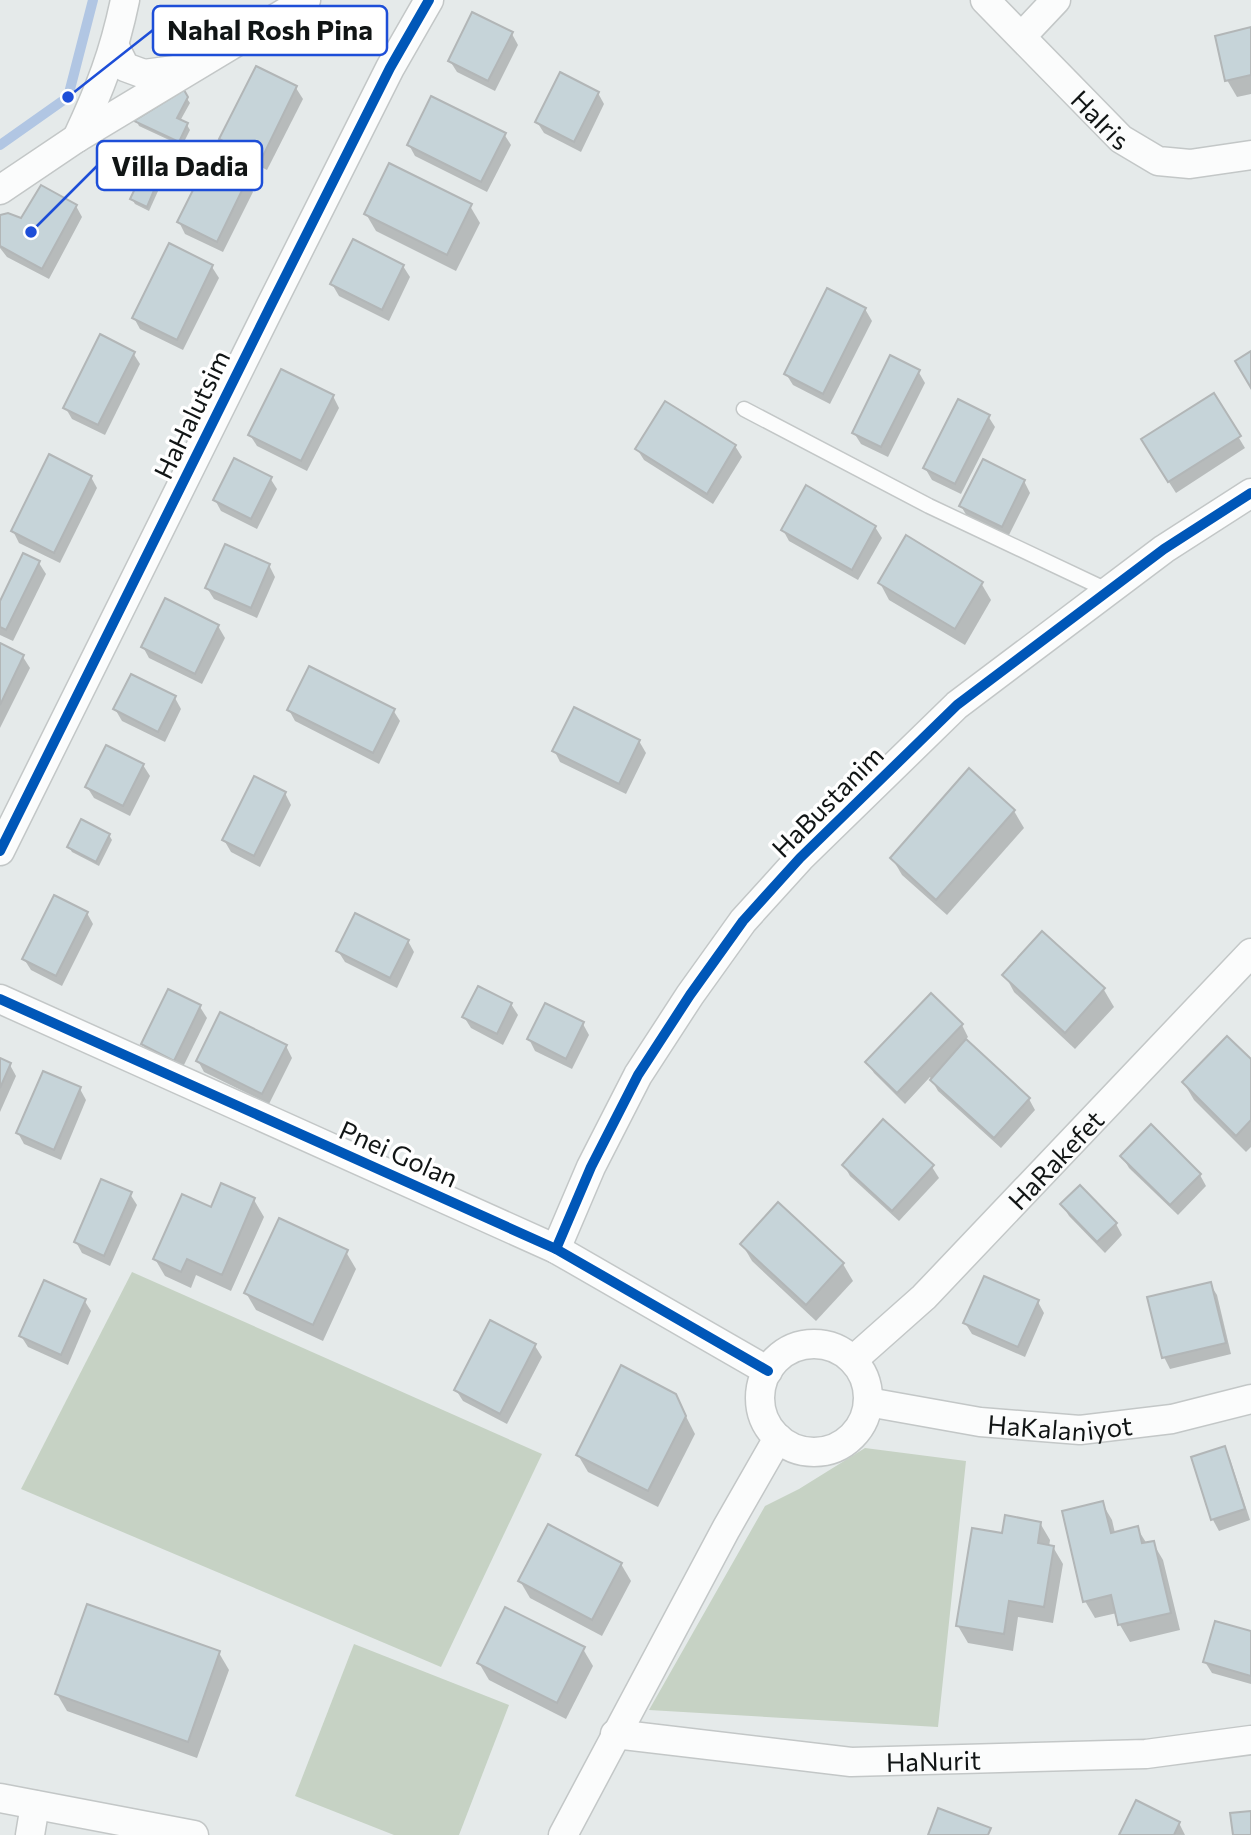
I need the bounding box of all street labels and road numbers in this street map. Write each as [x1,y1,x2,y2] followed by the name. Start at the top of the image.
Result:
[1066,83,1134,155] street label: HaIris
[147,345,235,483] street label: HaHalutsim
[765,739,889,863] street label: HaBustanim
[1001,1103,1109,1215] street label: HaRakefet
[335,1113,463,1193] street label: Pnei Golan
[986,1407,1134,1446] street label: HaKalaniyot
[885,1743,981,1777] street label: HaNurit

